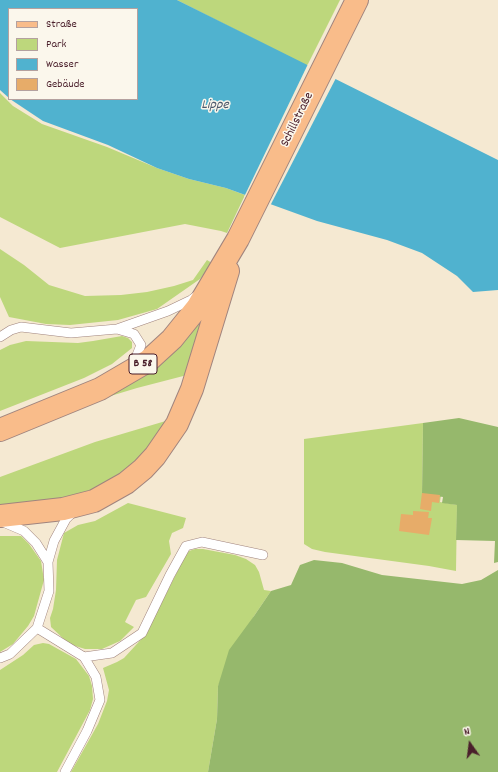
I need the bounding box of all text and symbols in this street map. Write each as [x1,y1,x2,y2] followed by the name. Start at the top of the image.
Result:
[8,8,138,100] legend
[46,16,77,33] text: Straße
[46,36,66,53] text: Park
[46,56,78,73] text: Wasser
[46,76,85,93] text: Gebäude
[278,90,318,150] street label: Schillstraße
[201,98,229,114] water label: Lippe
[129,354,157,374] road number: B 58
[450,724,490,764] north arrow
[463,724,472,741] text: N

